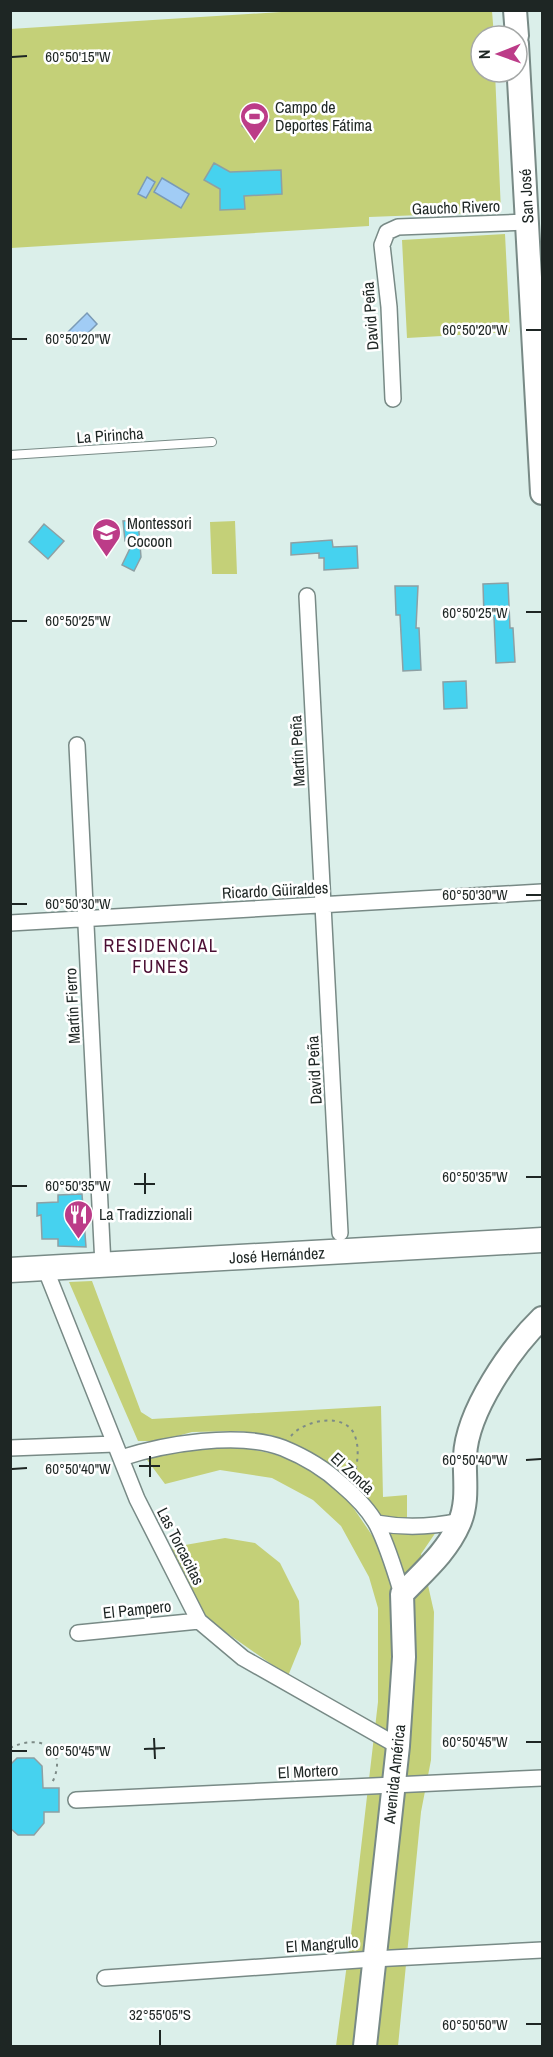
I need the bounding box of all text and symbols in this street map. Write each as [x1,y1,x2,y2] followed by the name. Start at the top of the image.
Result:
[469,24,529,84] north arrow
[45,46,111,67] text: 60°50'15"W
[473,49,495,59] text: N
[275,96,373,136] place label: Campo de Deportes Fátima
[238,100,270,142] sports icon: Campo de Deportes Fátima
[514,168,538,224] street label: San José
[412,194,500,220] street label: Gaucho Rivero
[357,280,383,351] street label: David Peña
[442,319,508,340] text: 60°50'20"W
[45,328,111,349] text: 60°50'20"W
[76,422,145,448] street label: La Pirincha
[127,512,192,552] place label: Montessori Cocoon
[90,516,122,558] school or university icon: Montessori Cocoon
[442,602,508,623] text: 60°50'25"W
[45,610,111,631] text: 60°50'25"W
[284,714,310,787] street label: Martín Peña
[221,876,329,904] street label: Ricardo Güiraldes
[442,884,508,905] text: 60°50'30"W
[45,893,111,914] text: 60°50'30"W
[104,933,218,979] district label: RESIDENCIAL FUNES
[59,968,85,1044] street label: Martín Fierro
[301,1034,327,1105] street label: David Peña
[442,1166,508,1187] text: 60°50'35"W
[45,1175,111,1196] text: 60°50'35"W
[62,1198,94,1240] restaurant icon: La Tradizzionali
[99,1203,192,1225] place label: La Tradizzionali
[229,1241,326,1268] street label: José Hernández
[326,1447,380,1499] street label: El Zonda
[442,1449,508,1470] text: 60°50'40"W
[45,1458,111,1479] text: 60°50'40"W
[152,1503,210,1589] street label: Las Torcacitas
[102,1594,172,1624] street label: El Pampero
[378,1723,410,1826] street label: Avenida América
[442,1731,508,1752] text: 60°50'45"W
[45,1740,111,1761] text: 60°50'45"W
[277,1758,339,1784] street label: El Mortero
[285,1930,359,1958] street label: El Mangrullo
[129,2004,191,2025] text: 32°55'05"S
[442,2014,508,2035] text: 60°50'50"W

